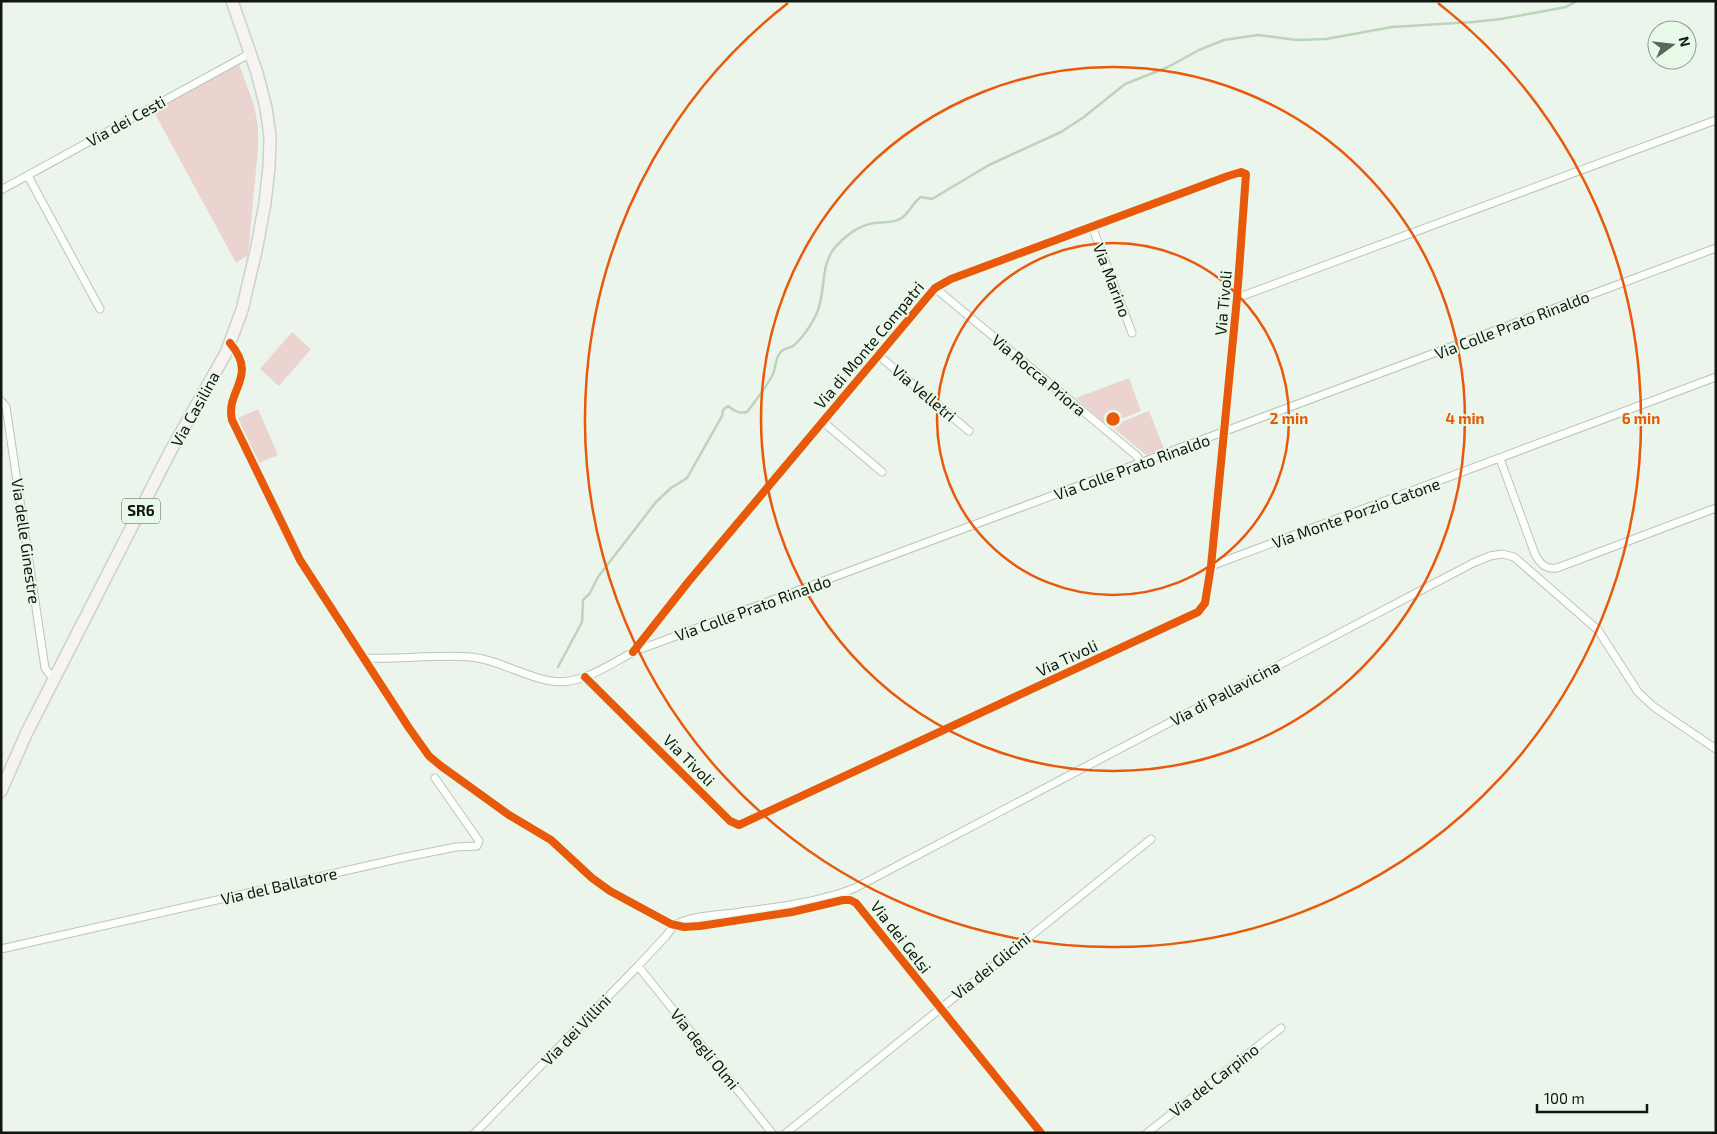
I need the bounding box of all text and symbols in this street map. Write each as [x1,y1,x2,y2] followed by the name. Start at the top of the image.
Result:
[1647,20,1697,70] north arrow
[1676,34,1695,49] text: N
[83,91,169,150] street label: Via dei Cesti
[1090,240,1135,319] street label: Via Marino
[1210,270,1235,336] street label: Via Tivoli
[810,277,927,412] street label: Via di Monte Compatri
[1432,286,1592,363] street label: Via Colle Prato Rinaldo
[988,330,1090,419] street label: Via Rocca Priora
[888,360,960,425] street label: Via Velletri
[166,368,223,450] street label: Via Casilina
[1270,409,1308,427] text: 2 min
[1445,409,1485,427] text: 4 min
[1622,409,1660,427] text: 6 min
[1104,410,1122,428] centre of rings
[1051,430,1212,504] street label: Via Colle Prato Rinaldo
[1269,473,1442,552] street label: Via Monte Porzio Catone
[8,477,45,605] street label: Via delle Ginestre
[122,498,160,524] road number: SR6
[672,571,833,645] street label: Via Colle Prato Rinaldo
[1033,635,1100,680] street label: Via Tivoli
[1167,656,1283,729] street label: Via di Pallavicina
[660,730,719,789] street label: Via Tivoli
[219,863,339,908] street label: Via del Ballatore
[867,897,936,977] street label: Via dei Gelsi
[948,928,1034,1003] street label: Via dei Glicini
[537,990,614,1069] street label: Via dei Villini
[667,1004,744,1093] street label: Via degli Olmi
[1165,1039,1262,1120] street label: Via del Carpino
[1537,1082,1647,1114] scale bar
[1544,1089,1585,1107] text: 100 m

